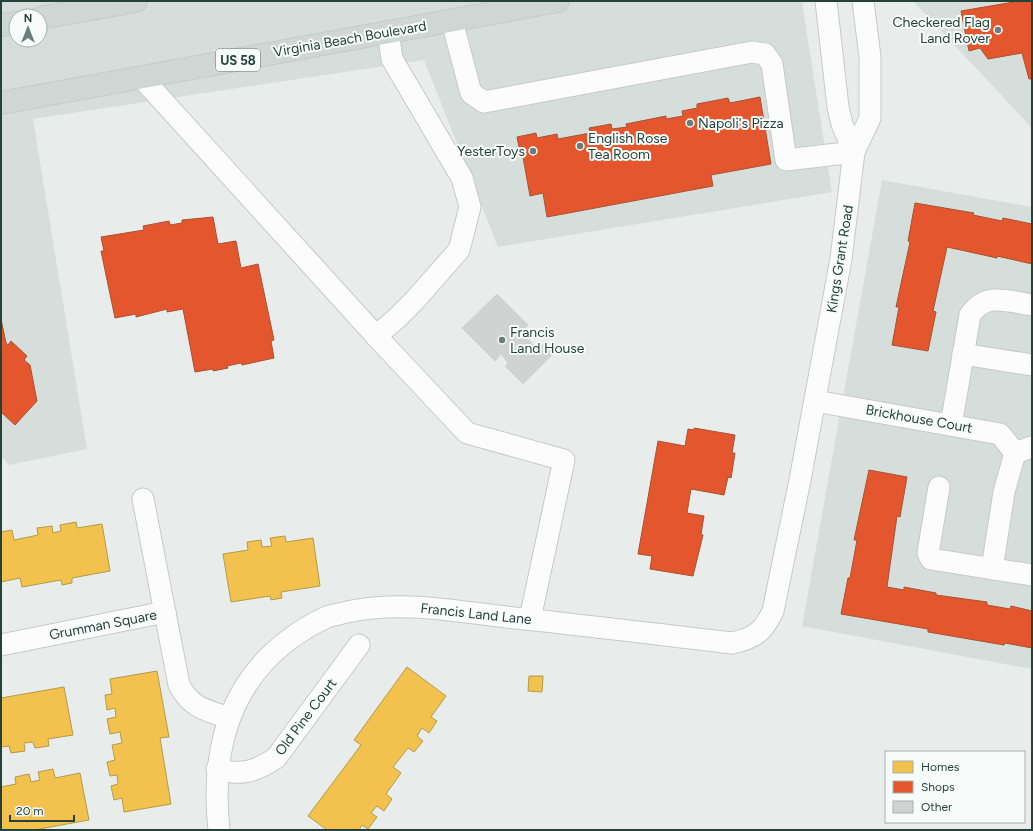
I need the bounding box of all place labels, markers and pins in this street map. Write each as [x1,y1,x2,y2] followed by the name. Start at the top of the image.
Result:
[893,14,990,47] place label: Checkered Flag Land Rover
[993,25,1003,35] marker: Checkered Flag Land Rover
[698,115,784,132] place label: Napoli's Pizza
[685,118,695,128] marker: Napoli's Pizza
[588,130,668,163] place label: English Rose Tea Room
[575,141,585,151] marker: English Rose Tea Room
[457,143,525,160] place label: YesterToys
[528,146,538,156] marker: YesterToys
[510,324,585,357] place label: Francis Land House
[497,335,507,345] marker: Francis Land House

